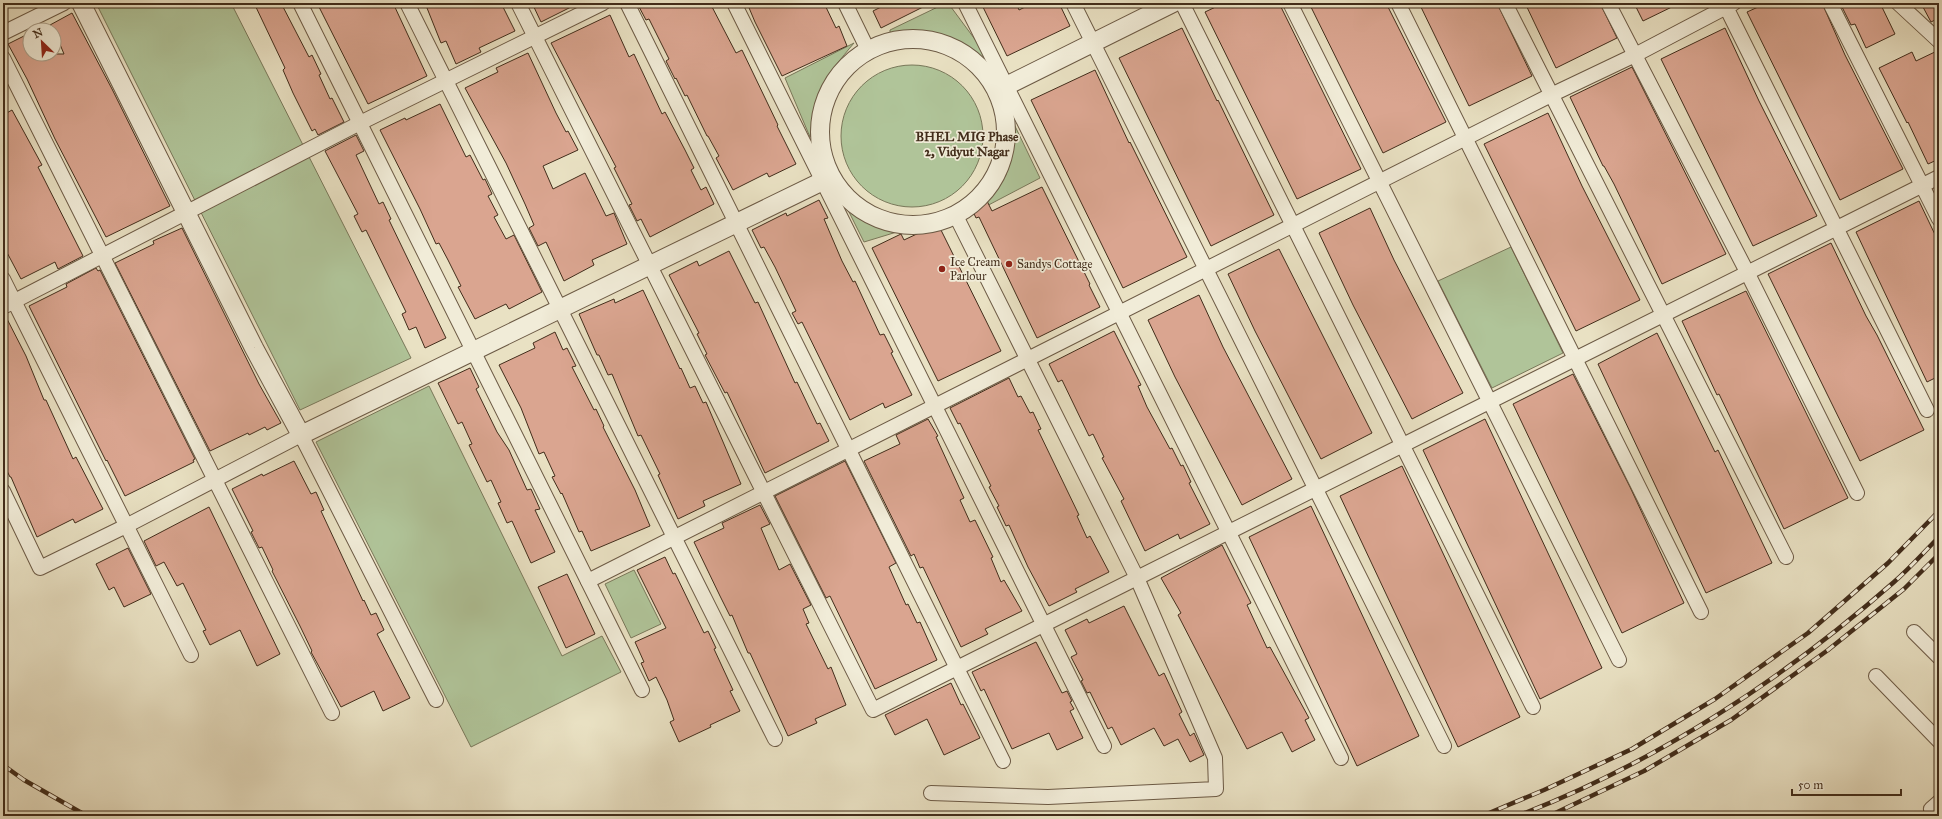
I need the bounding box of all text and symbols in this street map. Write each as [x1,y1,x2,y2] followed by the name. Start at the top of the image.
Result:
[22,22,62,62] north arrow
[31,25,46,41] text: N
[916,129,1019,160] district label: BHEL MIG Phase 2, Vidyut Nagar
[950,255,1000,283] place label: Ice Cream Parlour
[1017,257,1092,272] place label: Sandys Cottage
[1004,259,1014,269] marker: Sandys Cottage
[937,264,947,274] marker: Ice Cream Parlour
[1792,771,1901,797] scale bar
[1798,778,1823,792] text: 50 m

